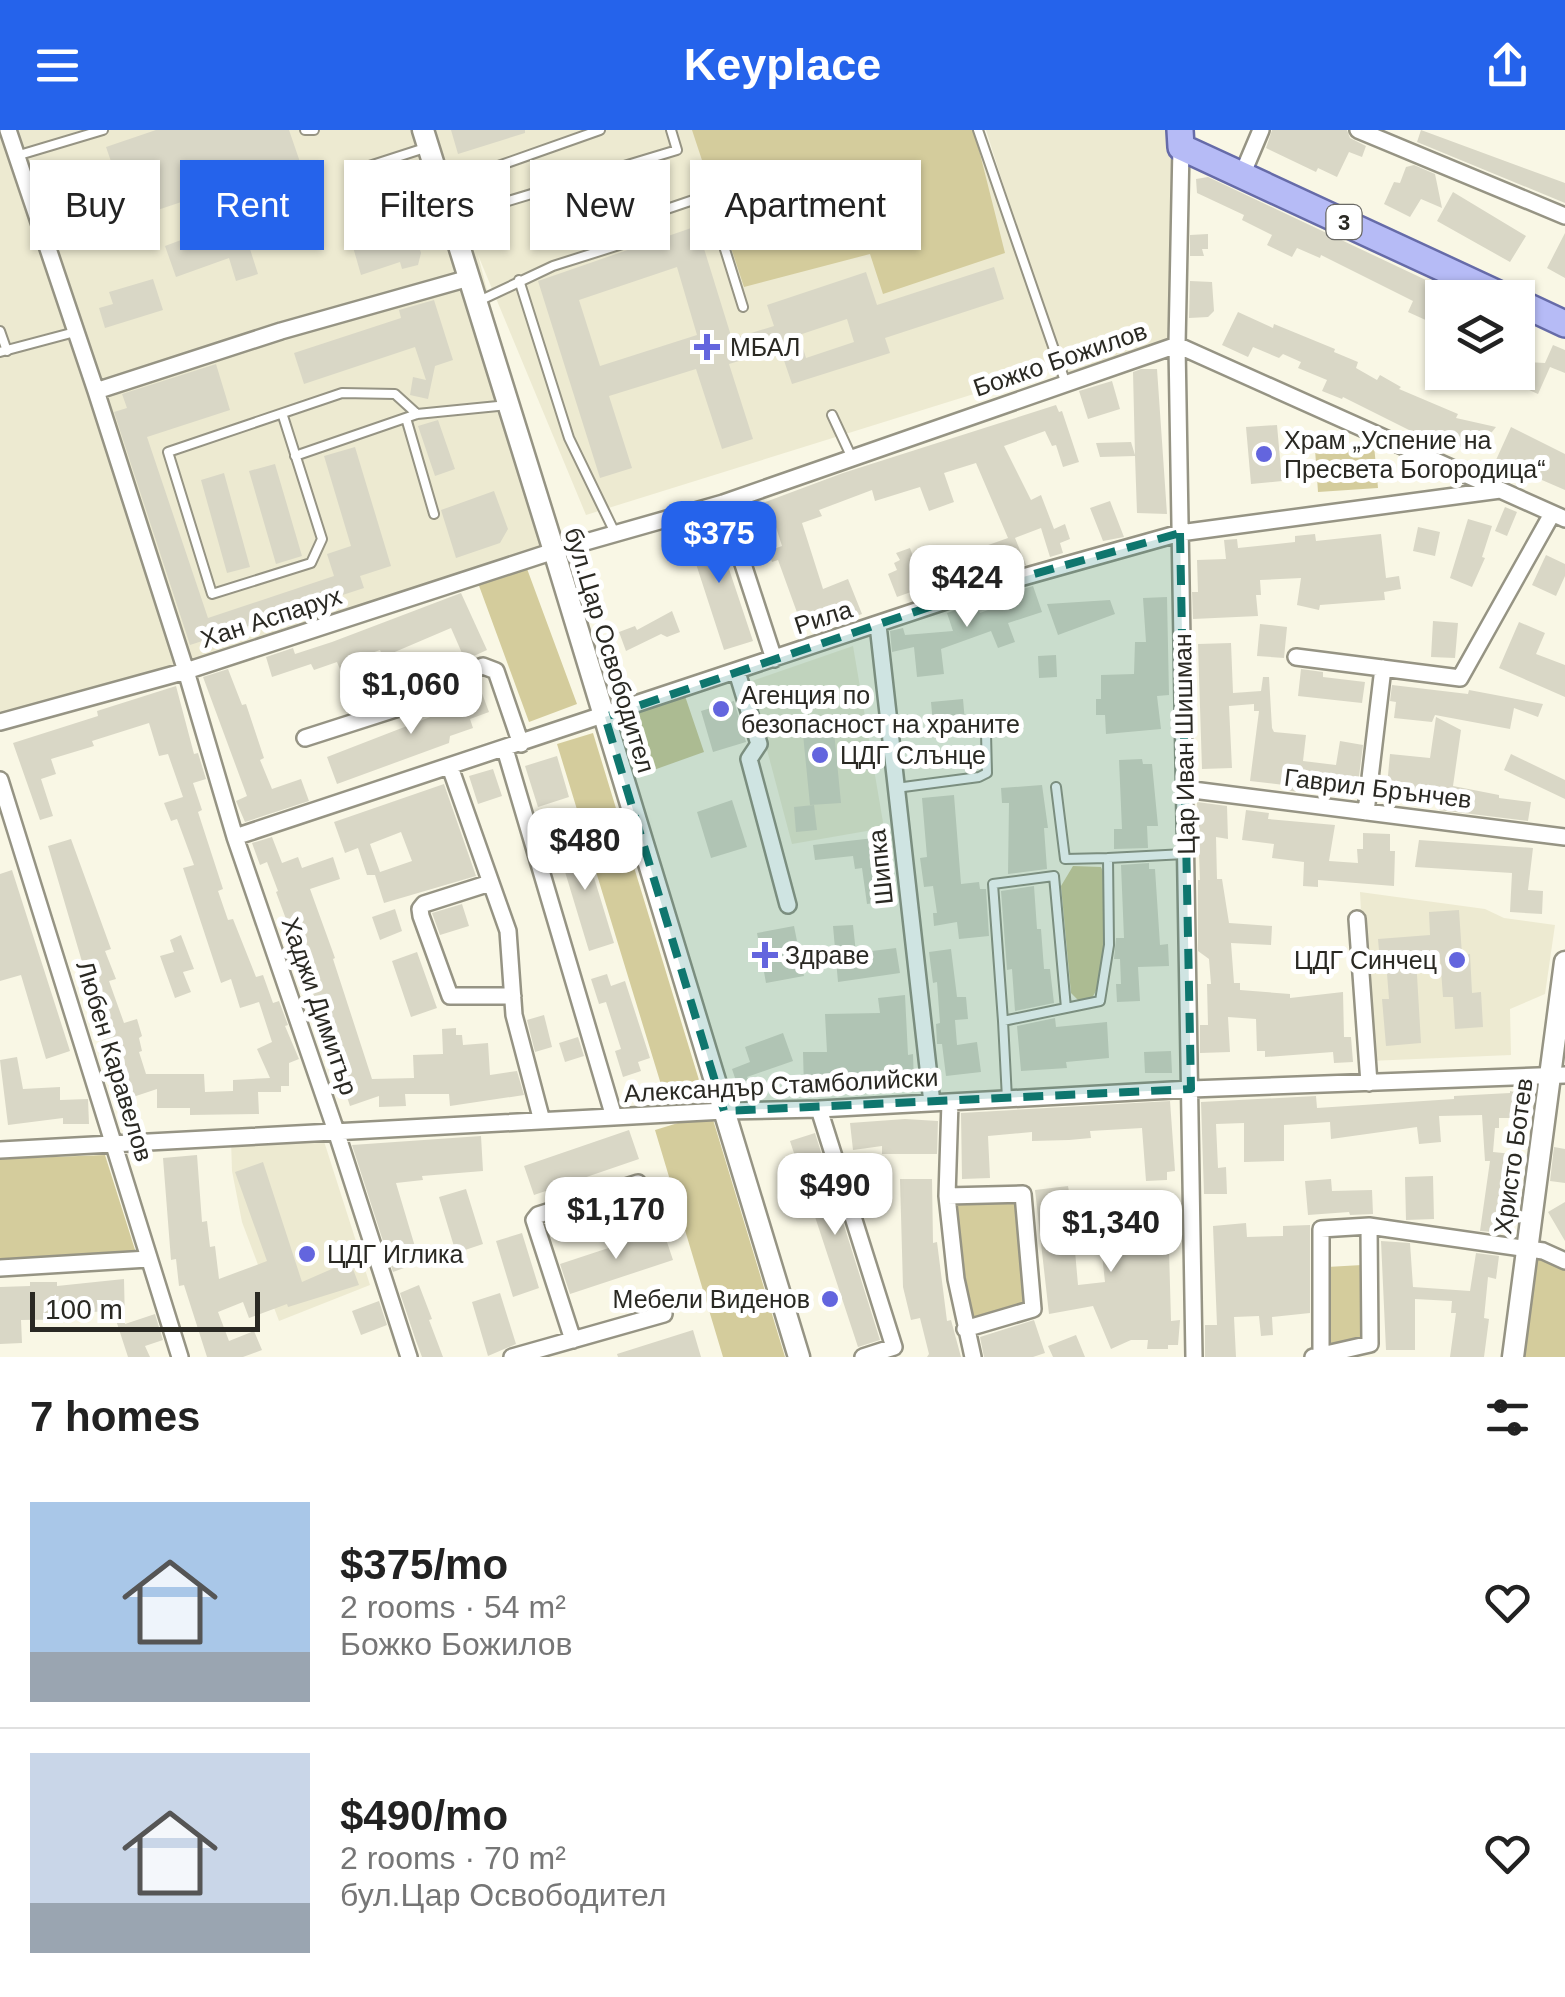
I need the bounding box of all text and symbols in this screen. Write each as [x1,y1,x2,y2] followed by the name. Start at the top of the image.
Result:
[30,38,85,93] icon: menu
[1480,38,1535,93] icon: share
[684,39,881,90] text: Keyplace
[30,160,160,250] chip: Buy
[180,160,324,250] chip: Rent
[344,160,510,250] chip: Filters
[530,160,670,250] chip: New
[690,160,921,250] chip: Apartment
[1326,205,1362,239] road number: 3
[1425,280,1535,390] map controls
[1425,280,1535,390] button: layers
[970,316,1150,402] street label: Божко Божилов
[730,333,800,361] place label: МБАЛ
[694,334,720,360] marker: МБАЛ
[1284,426,1546,483] place label: Храм „Успение на Пресвета Богородица“
[1253,443,1275,465] marker: Храм „Успение на Пресвета Богородица“
[660,501,778,586] pin: $375
[683,515,755,551] text: $375
[559,524,661,776] street label: бул.Цар Освободител
[908,545,1026,630] pin: $424
[931,559,1003,595] text: $424
[197,581,345,653] street label: Хан Аспарух
[791,595,856,639] street label: Рила
[1168,633,1200,855] street label: Цар Иван Шишман
[330,652,492,737] pin: $1,060
[362,666,460,702] text: $1,060
[741,681,1020,738] place label: Агенция по безопасност на храните
[710,698,732,720] marker: Агенция по безопасност на храните
[840,741,986,769] place label: ЦДГ Слънце
[809,744,831,766] marker: ЦДГ Слънце
[1283,763,1473,813] street label: Гаврил Брънчев
[526,808,644,893] pin: $480
[549,822,621,858] text: $480
[862,828,898,906] street label: Шипка
[277,914,363,1098] street label: Хаджи Димитър
[785,941,869,969] place label: Здраве
[754,944,776,966] marker: Здраве
[1294,946,1437,974] place label: ЦДГ Синчец
[1446,949,1468,971] marker: ЦДГ Синчец
[71,957,159,1165] street label: Любен Каравелов
[623,1063,939,1107] street label: Александър Стамболийски
[1488,1076,1538,1236] street label: Христо Ботев
[776,1153,894,1238] pin: $490
[799,1167,871,1203] text: $490
[535,1177,697,1262] pin: $1,170
[1030,1190,1192,1275] pin: $1,340
[567,1191,665,1227] text: $1,170
[1062,1204,1160,1240] text: $1,340
[327,1240,463,1268] place label: ЦДГ Иглика
[296,1243,318,1265] marker: ЦДГ Иглика
[613,1285,810,1313] place label: Мебели Виденов
[30,1287,260,1332] scale bar
[819,1288,841,1310] marker: Мебели Виденов
[45,1294,123,1325] text: 100 m
[1480,1390,1535,1445] icon: filters
[30,1393,200,1440] text: 7 homes
[340,1541,508,1588] text: $375/mo
[110,1542,230,1662] icon: home
[1480,1575,1535,1630] icon: heart
[340,1589,566,1625] text: 2 rooms · 54 m²
[340,1626,572,1662] text: Божко Божилов
[340,1792,508,1839] text: $490/mo
[110,1793,230,1913] icon: home
[1480,1826,1535,1881] icon: heart
[340,1840,566,1876] text: 2 rooms · 70 m²
[340,1877,666,1913] text: бул.Цар Освободител

